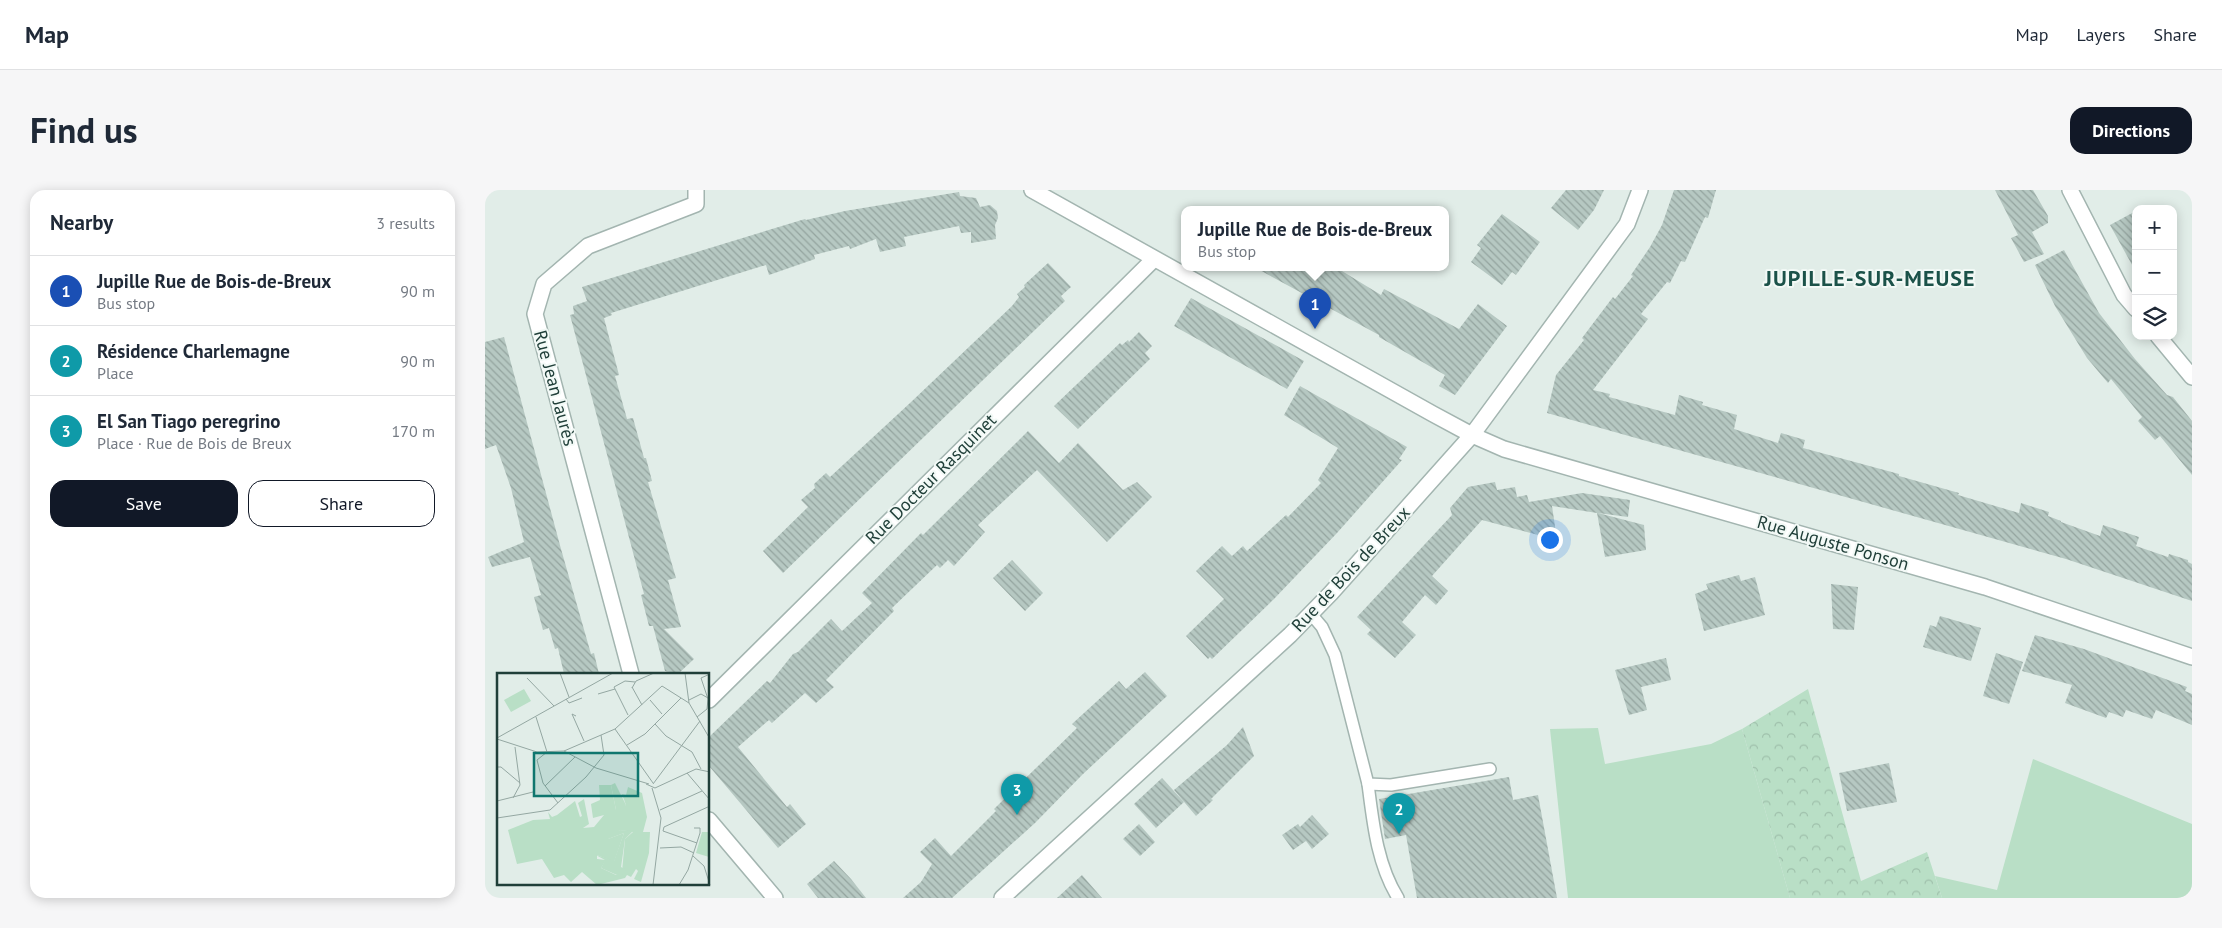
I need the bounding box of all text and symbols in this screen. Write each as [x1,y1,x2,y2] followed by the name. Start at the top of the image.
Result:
[25,19,69,50] text: Map
[2016,23,2048,46] text: Map
[2076,23,2125,46] text: Layers
[2153,23,2197,46] text: Share
[30,107,138,153] text: Find us
[2070,107,2192,154] button: Directions
[2132,205,2177,340] map controls
[2132,205,2177,250] button: +
[1181,206,1449,271] popup
[50,209,113,236] text: Nearby
[376,213,435,233] text: 3 results
[1198,217,1432,241] text: Jupille Rue de Bois-de-Breux
[1198,241,1256,261] text: Bus stop
[2132,250,2177,295] button: −
[1764,264,1975,292] district label: JUPILLE-SUR-MEUSE
[97,269,331,293] text: Jupille Rue de Bois-de-Breux
[61,281,71,301] text: 1
[400,281,435,301] text: 90 m
[1299,288,1331,329] pin: 1
[97,293,155,313] text: Bus stop
[2132,295,2177,340] button: layers
[529,327,582,448] street label: Rue Jean Jaurès
[97,339,290,363] text: Résidence Charlemagne
[61,351,71,371] text: 2
[400,351,435,371] text: 90 m
[97,363,134,383] text: Place
[860,408,1001,549] street label: Rue Docteur Rasquinet
[97,409,280,433] text: El San Tiago peregrino
[61,421,71,441] text: 3
[392,421,435,441] text: 170 m
[97,433,292,453] text: Place · Rue de Bois de Breux
[50,480,238,527] button: Save
[248,480,435,527] button: Share
[1286,501,1415,636] street label: Rue de Bois de Breux
[1755,510,1912,575] street label: Rue Auguste Ponson
[1537,527,1563,553] your location
[497,673,710,886] inset map
[1001,774,1033,815] pin: 3
[1383,793,1415,834] pin: 2

